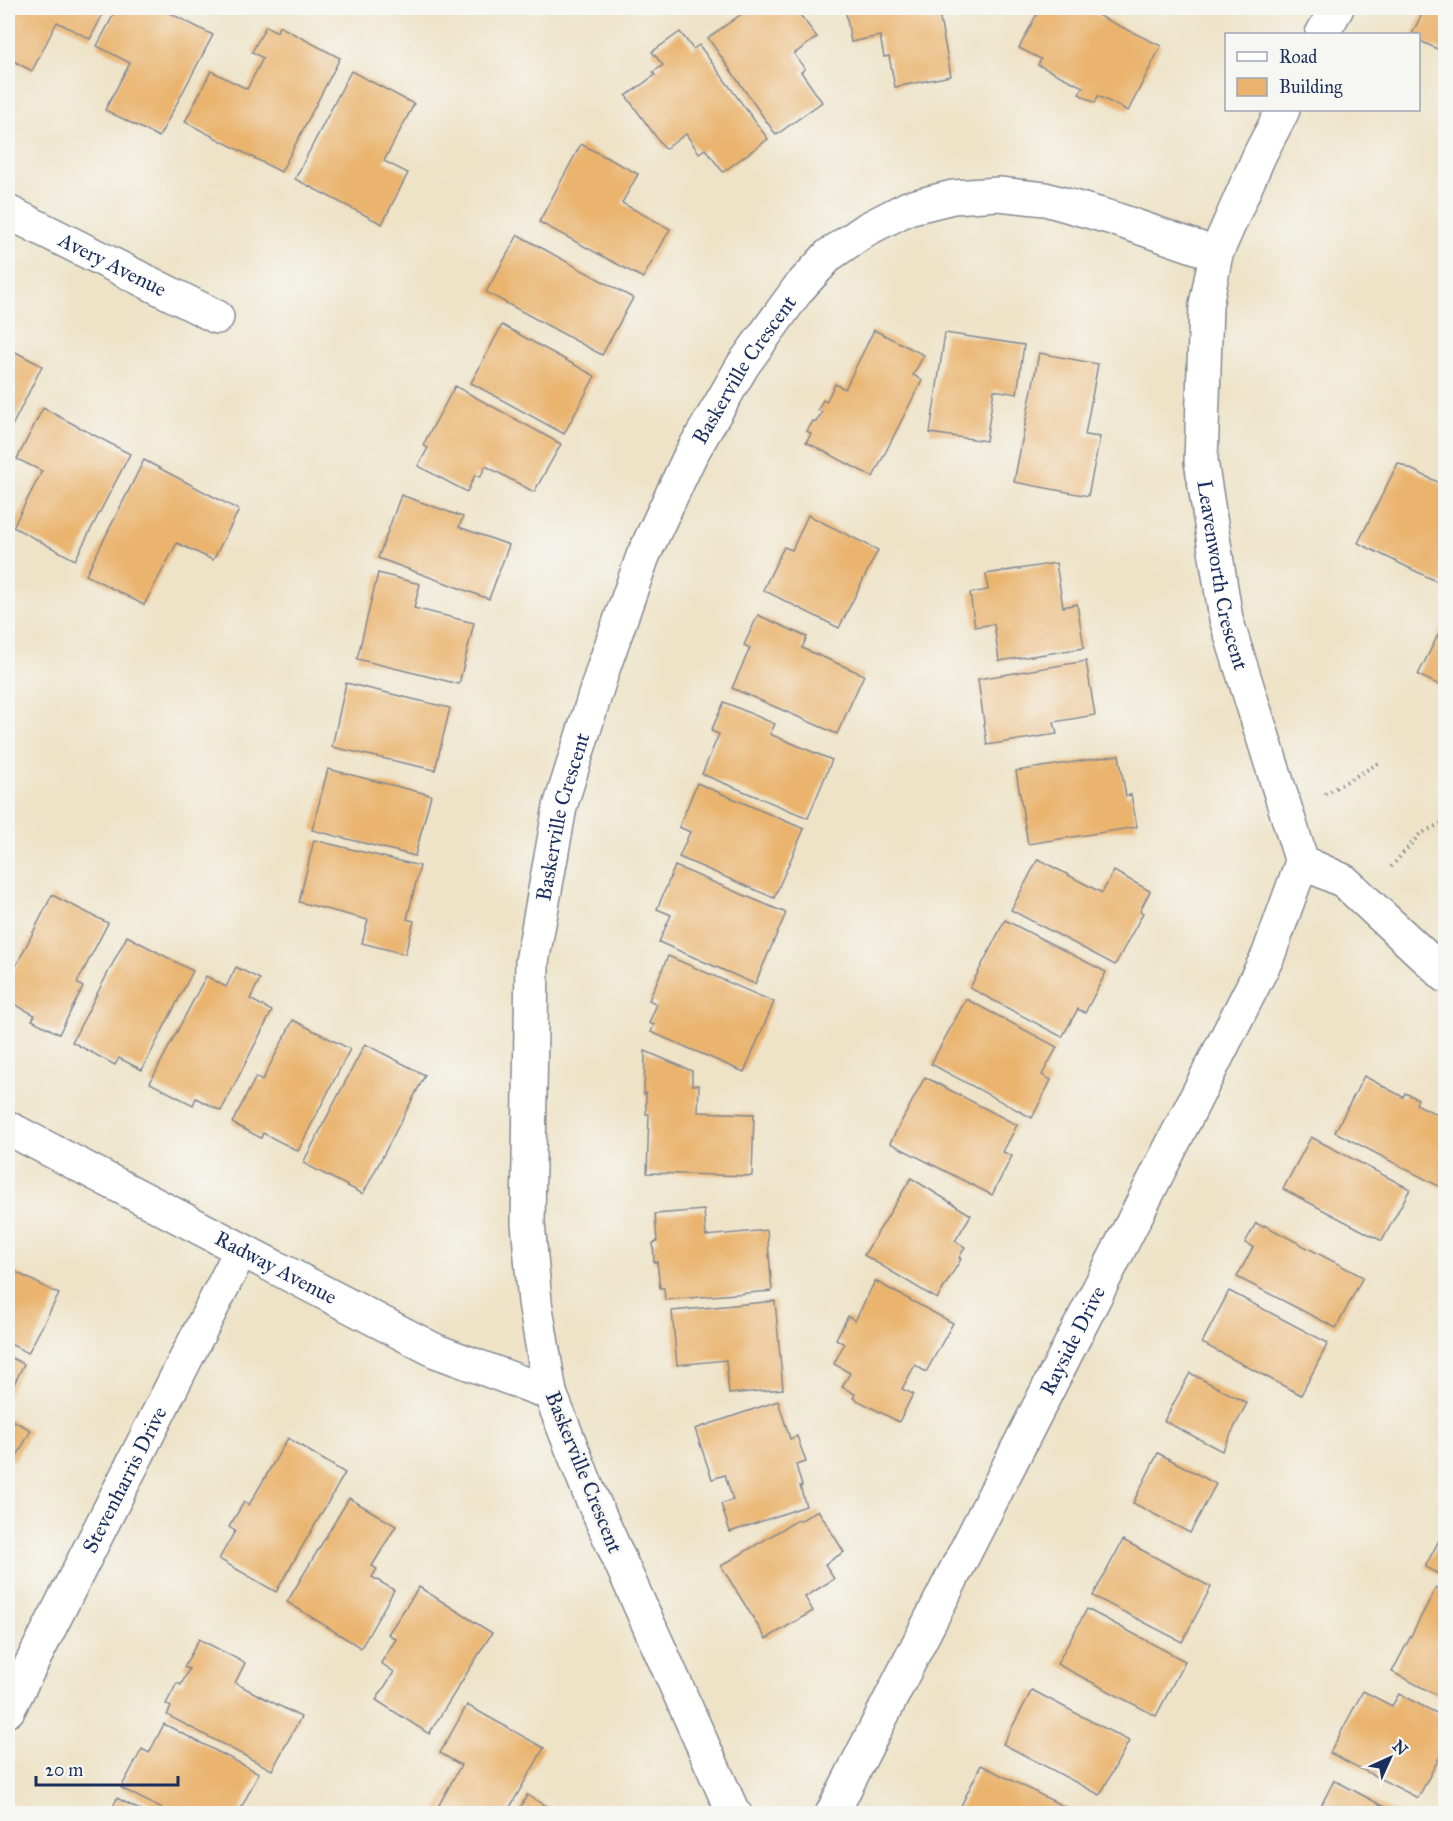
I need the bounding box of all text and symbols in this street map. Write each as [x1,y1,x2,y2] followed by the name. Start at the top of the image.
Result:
[1225,33,1420,111] legend
[1279,46,1317,68] text: Road
[1279,76,1343,99] text: Building
[53,226,171,303] street label: Avery Avenue
[687,290,802,449] street label: Baskerville Crescent
[1191,478,1254,674] street label: Leavenworth Crescent
[530,729,596,903] street label: Baskerville Crescent
[210,1225,341,1310] street label: Radway Avenue
[1034,1281,1111,1400] street label: Rayside Drive
[540,1387,628,1557] street label: Baskerville Crescent
[77,1402,173,1558] street label: Stevenharris Drive
[1360,1728,1420,1788] north arrow
[1389,1736,1412,1760] text: N
[36,1749,178,1787] scale bar
[45,1759,83,1781] text: 20 m

